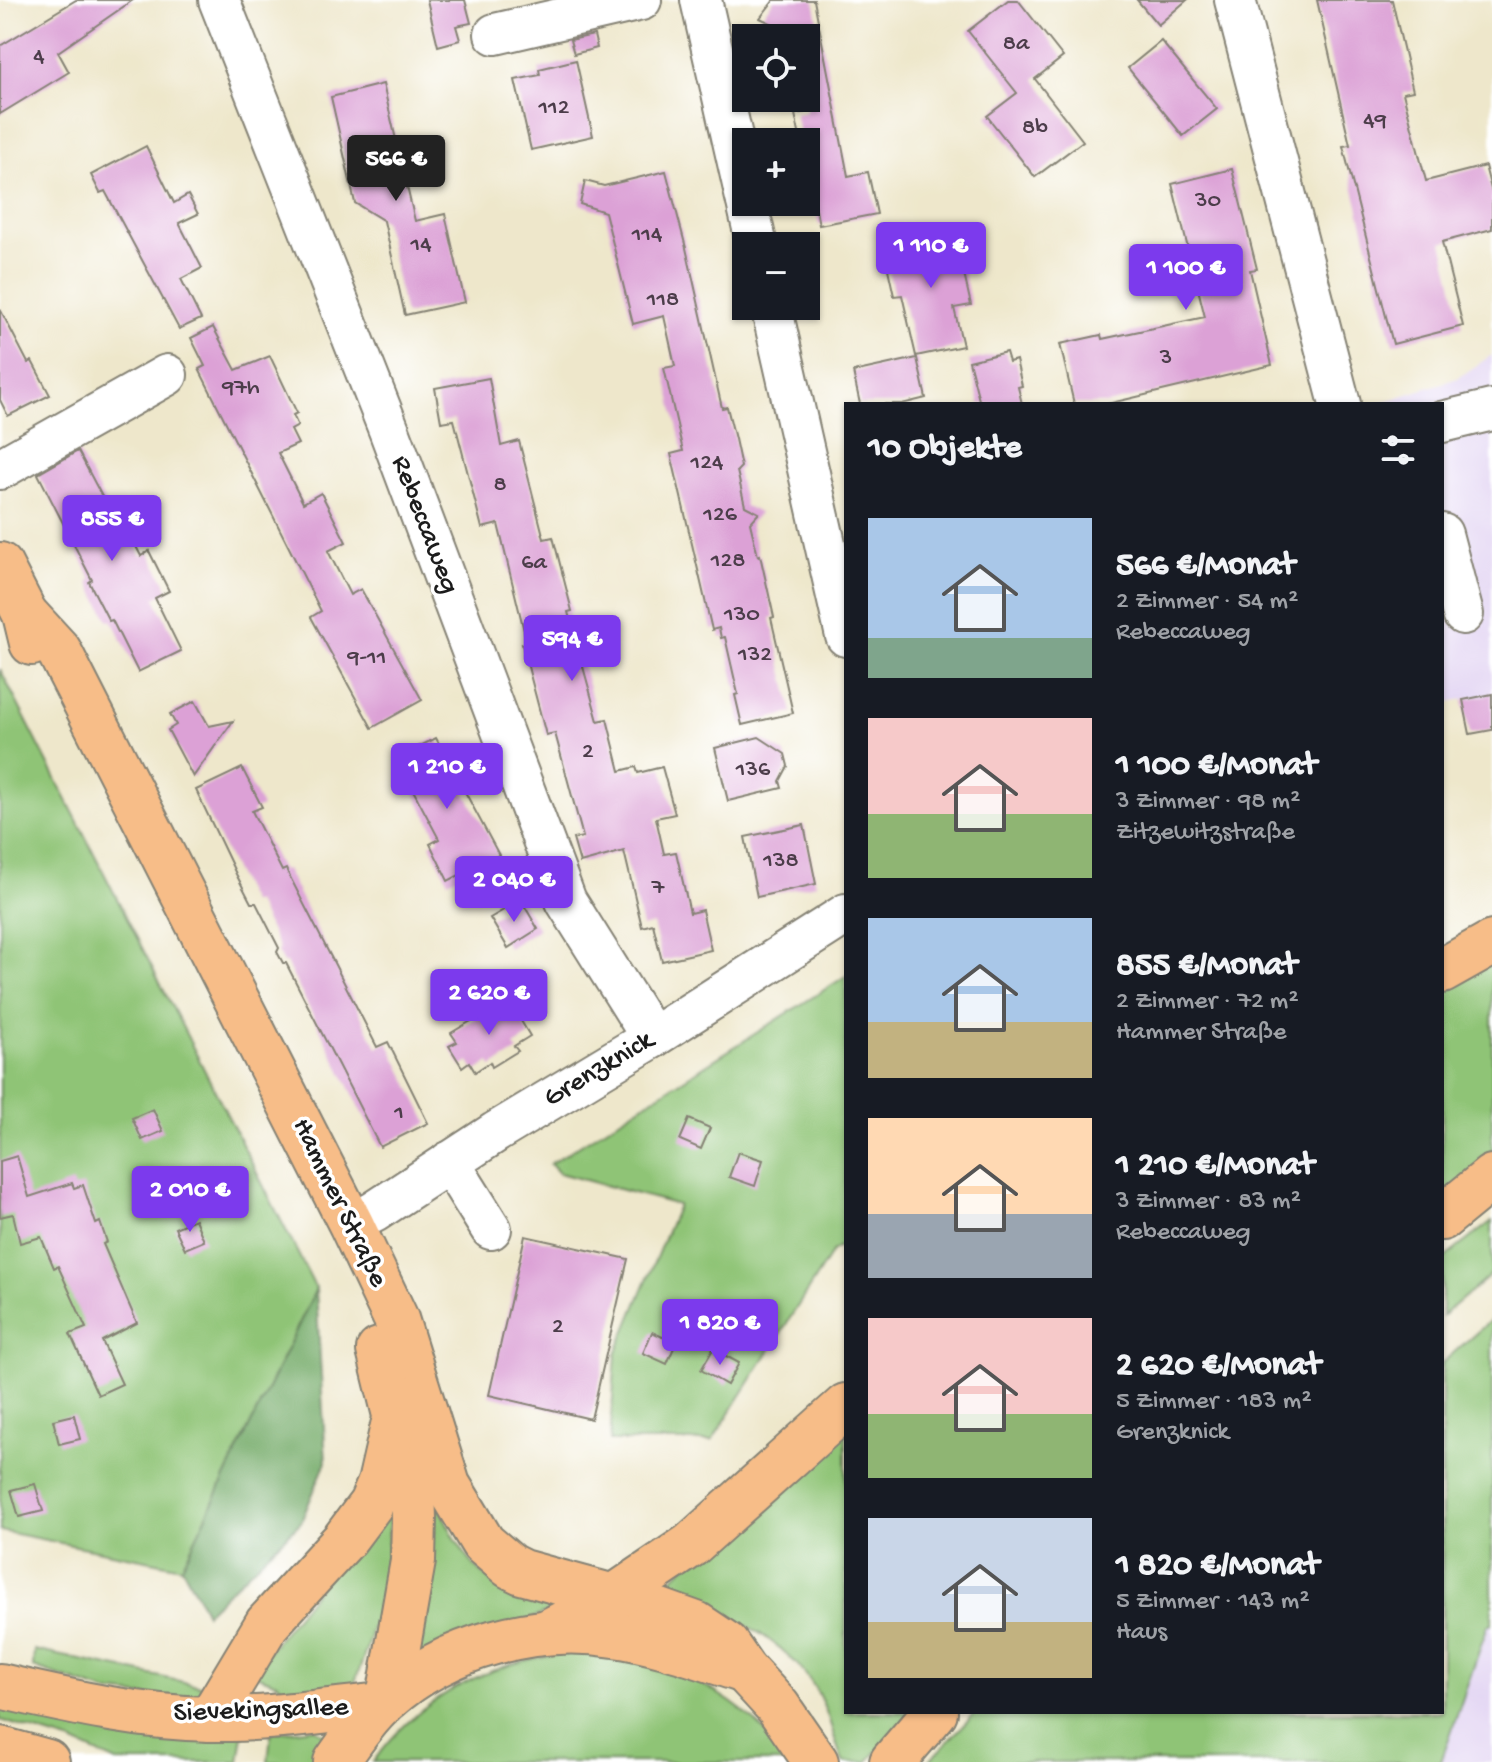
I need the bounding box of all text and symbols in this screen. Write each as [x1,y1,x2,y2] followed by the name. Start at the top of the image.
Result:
[732,24,820,320] map controls
[732,24,820,112] button: locate
[1003,30,1030,59] house number: 8a
[33,43,45,72] house number: 4
[537,94,570,123] house number: 112
[1363,107,1387,136] house number: 49
[1022,114,1048,143] house number: 8b
[732,128,820,216] button: +
[340,135,452,203] pin: 566 €
[365,145,427,176] text: 566 €
[1194,187,1221,216] house number: 30
[631,221,663,250] house number: 114
[857,222,1005,290] pin: 1 110 €
[409,231,432,260] house number: 14
[732,232,820,320] button: −
[894,232,968,263] text: 1 110 €
[1112,244,1260,312] pin: 1 100 €
[1147,254,1225,285] text: 1 100 €
[646,286,679,315] house number: 118
[1159,344,1172,373] house number: 3
[221,374,260,403] house number: 97h
[1376,428,1420,472] icon: filters
[868,430,1022,470] text: 10 Objekte
[690,449,724,478] house number: 124
[383,451,465,599] street label: Rebeccaweg
[493,471,507,500] house number: 8
[56,495,168,563] pin: 855 €
[702,501,738,530] house number: 126
[80,505,144,536] text: 855 €
[710,547,745,576] house number: 128
[1116,547,1295,587] text: 566 €/Monat
[521,549,547,578] house number: 6a
[932,550,1028,646] icon: home
[1116,587,1298,618] text: 2 Zimmer · 54 m²
[723,601,760,630] house number: 130
[516,615,628,683] pin: 594 €
[1116,618,1251,649] text: Rebeccaweg
[542,625,602,656] text: 594 €
[737,641,772,670] house number: 132
[347,644,386,673] house number: 9-11
[582,738,594,767] house number: 2
[373,743,521,811] pin: 1 210 €
[1116,747,1317,787] text: 1 100 €/Monat
[932,750,1028,846] icon: home
[409,753,485,784] text: 1 210 €
[735,756,771,785] house number: 136
[1116,787,1300,818] text: 3 Zimmer · 98 m²
[1116,818,1295,849] text: Zitzewitzstraße
[762,847,799,876] house number: 138
[440,856,588,924] pin: 2 040 €
[473,866,555,897] text: 2 040 €
[651,874,665,903] house number: 7
[1116,947,1297,987] text: 855 €/Monat
[932,950,1028,1046] icon: home
[415,969,563,1037] pin: 2 620 €
[448,979,530,1010] text: 2 620 €
[1116,987,1299,1018] text: 2 Zimmer · 72 m²
[1116,1018,1287,1049] text: Hammer Straße
[538,1023,662,1115] street label: Grenzknick
[393,1099,404,1128] house number: 1
[284,1113,394,1293] street label: Hammer Straße
[1116,1147,1314,1187] text: 1 210 €/Monat
[932,1150,1028,1246] icon: home
[116,1166,264,1234] pin: 2 010 €
[150,1176,230,1207] text: 2 010 €
[1116,1187,1301,1218] text: 3 Zimmer · 83 m²
[1116,1218,1251,1249] text: Rebeccaweg
[646,1299,794,1367] pin: 1 820 €
[680,1309,760,1340] text: 1 820 €
[552,1313,564,1342] house number: 2
[1116,1347,1321,1387] text: 2 620 €/Monat
[932,1350,1028,1446] icon: home
[1116,1387,1311,1418] text: 5 Zimmer · 183 m²
[1116,1418,1229,1449] text: Grenzknick
[1116,1547,1319,1587] text: 1 820 €/Monat
[932,1550,1028,1646] icon: home
[1116,1587,1310,1618] text: 5 Zimmer · 143 m²
[1116,1618,1167,1649] text: Haus
[173,1691,350,1731] street label: Sievekingsallee

